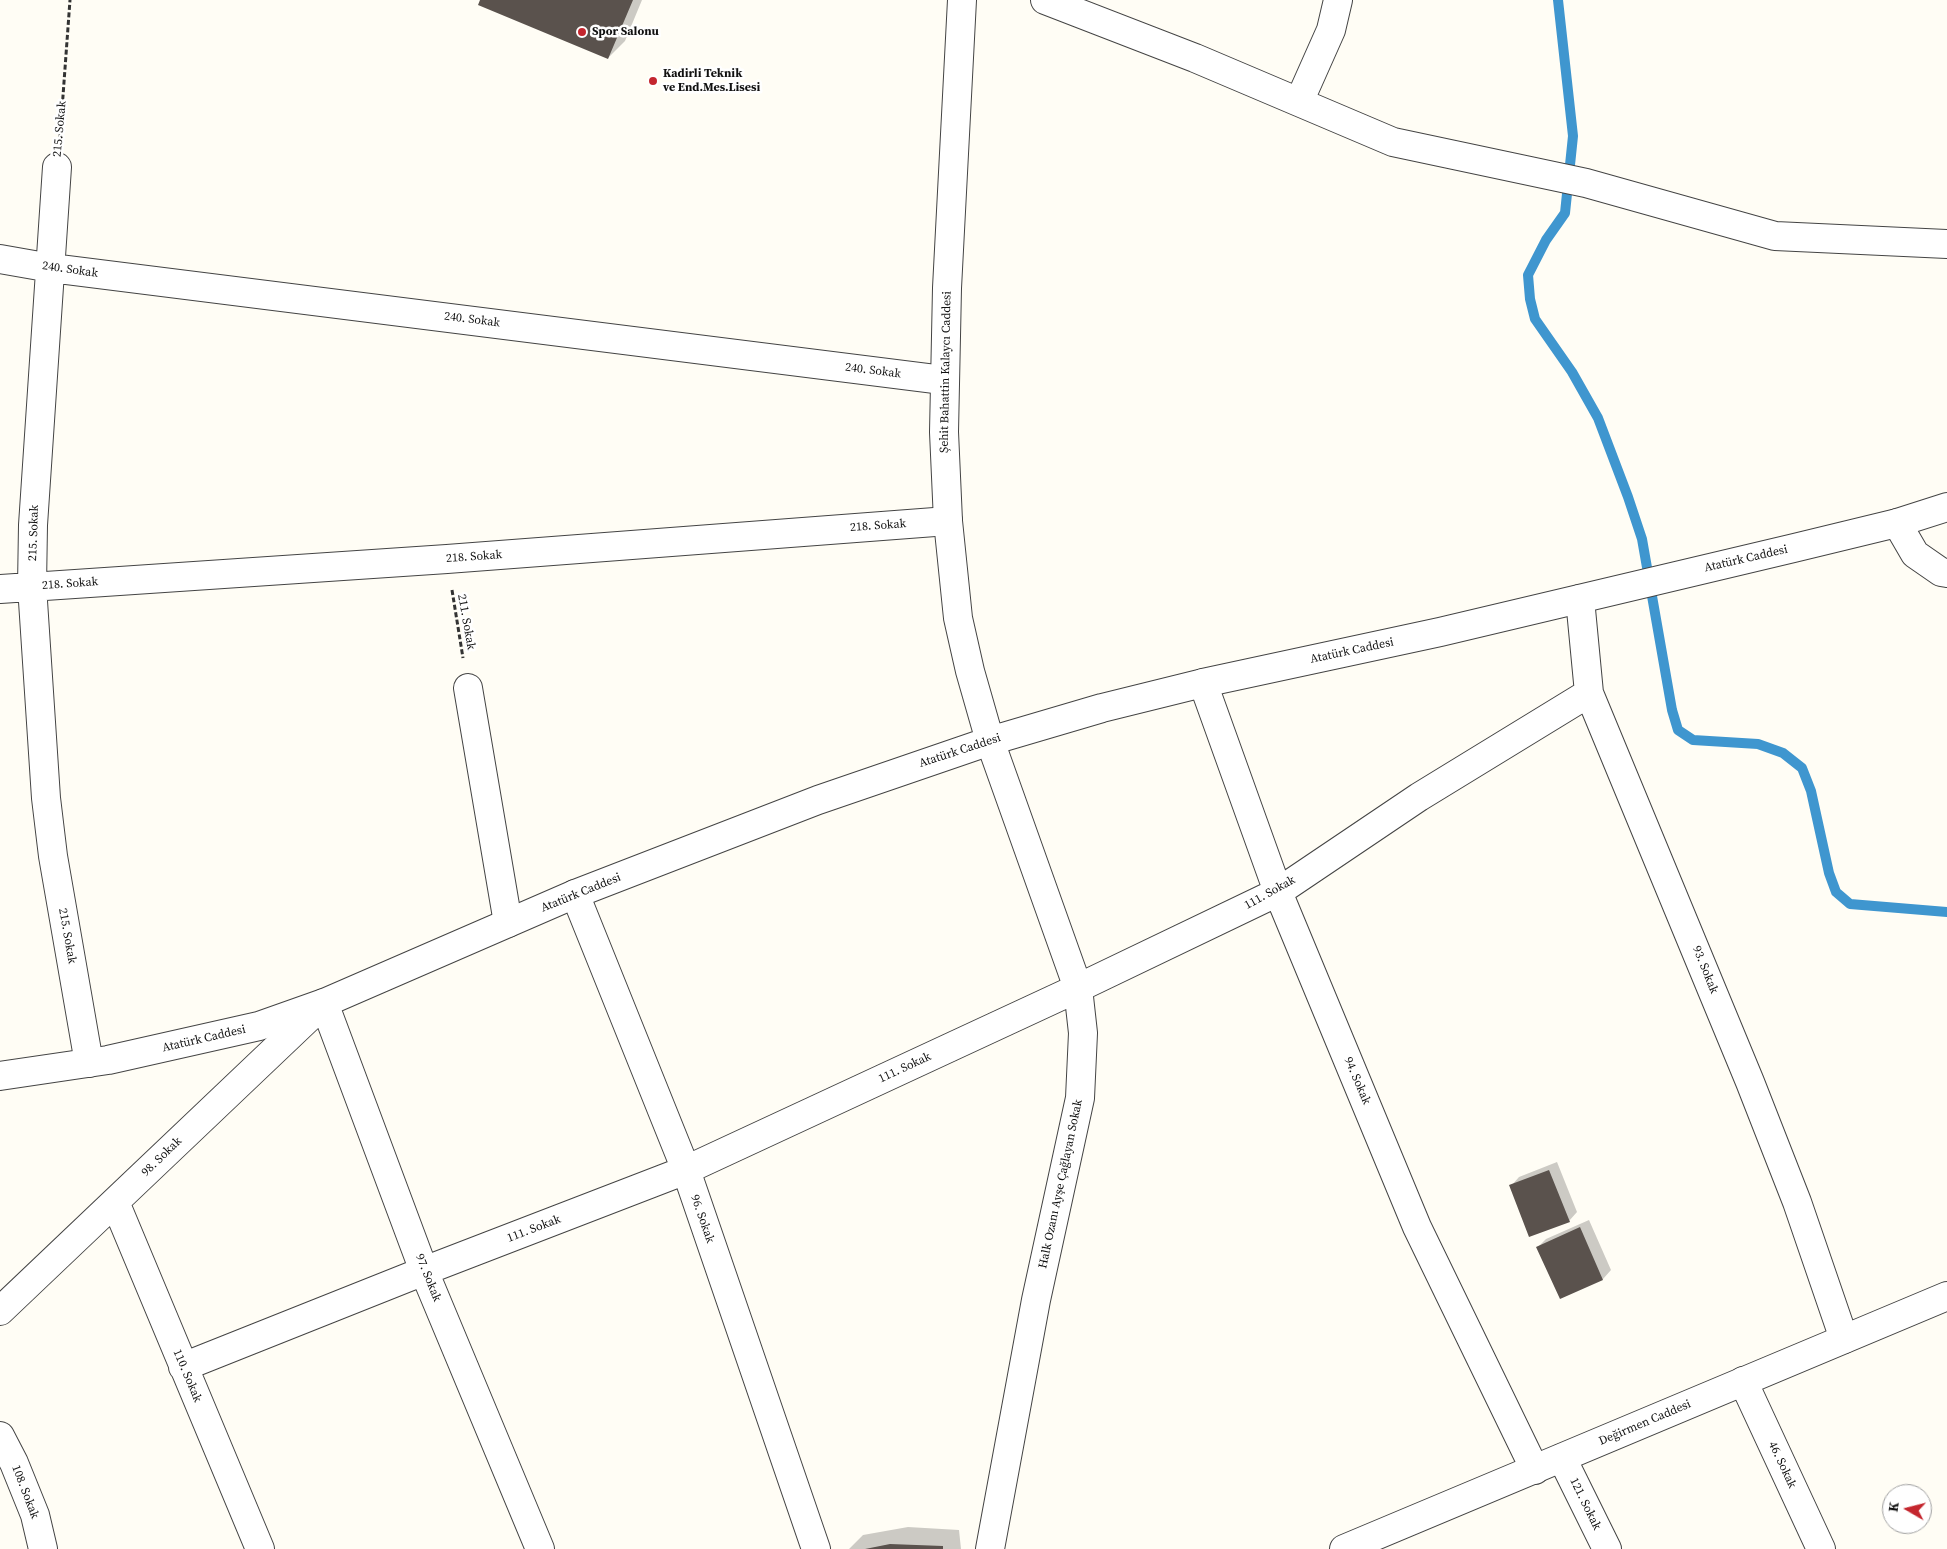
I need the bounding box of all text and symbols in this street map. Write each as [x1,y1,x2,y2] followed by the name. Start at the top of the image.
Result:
[592,25,659,39] place label: Spor Salonu
[576,26,588,38] marker: Spor Salonu
[663,67,760,95] place label: Kadirli Teknik ve End.Mes.Lisesi
[647,75,659,87] marker: Kadirli Teknik ve End.Mes.Lisesi
[50,100,70,158] street label: 215. Sokak
[41,259,99,281] street label: 240. Sokak
[937,291,955,453] street label: Şehit Bahattin Kalaycı Caddesi
[443,309,501,331] street label: 240. Sokak
[844,360,902,382] street label: 240. Sokak
[26,505,42,561] street label: 215. Sokak
[849,517,907,535] street label: 218. Sokak
[1703,542,1789,576] street label: Atatürk Caddesi
[445,548,503,566] street label: 218. Sokak
[41,575,99,593] street label: 218. Sokak
[454,593,478,651] street label: 211. Sokak
[1309,635,1395,667] street label: Atatürk Caddesi
[917,731,1003,771] street label: Atatürk Caddesi
[539,870,623,916] street label: Atatürk Caddesi
[1242,873,1298,913] street label: 111. Sokak
[55,907,79,965] street label: 215. Sokak
[1689,944,1721,996] street label: 93. Sokak
[161,1022,247,1056] street label: Atatürk Caddesi
[876,1050,934,1086] street label: 111. Sokak
[1341,1055,1373,1107] street label: 94. Sokak
[1036,1098,1086,1270] street label: Halk Ozanı Ayşe Çağlayan Sokak
[139,1134,185,1180] street label: 98. Sokak
[687,1193,717,1245] street label: 96. Sokak
[505,1212,563,1246] street label: 111. Sokak
[412,1252,444,1304] street label: 97. Sokak
[169,1347,205,1405] street label: 110. Sokak
[1597,1397,1693,1449] street label: Değirmen Caddesi
[1765,1439,1799,1491] street label: 46. Sokak
[8,1463,42,1521] street label: 108. Sokak
[1566,1476,1604,1532] street label: 121. Sokak
[1882,1484,1932,1534] north arrow
[1883,1501,1904,1513] text: K

